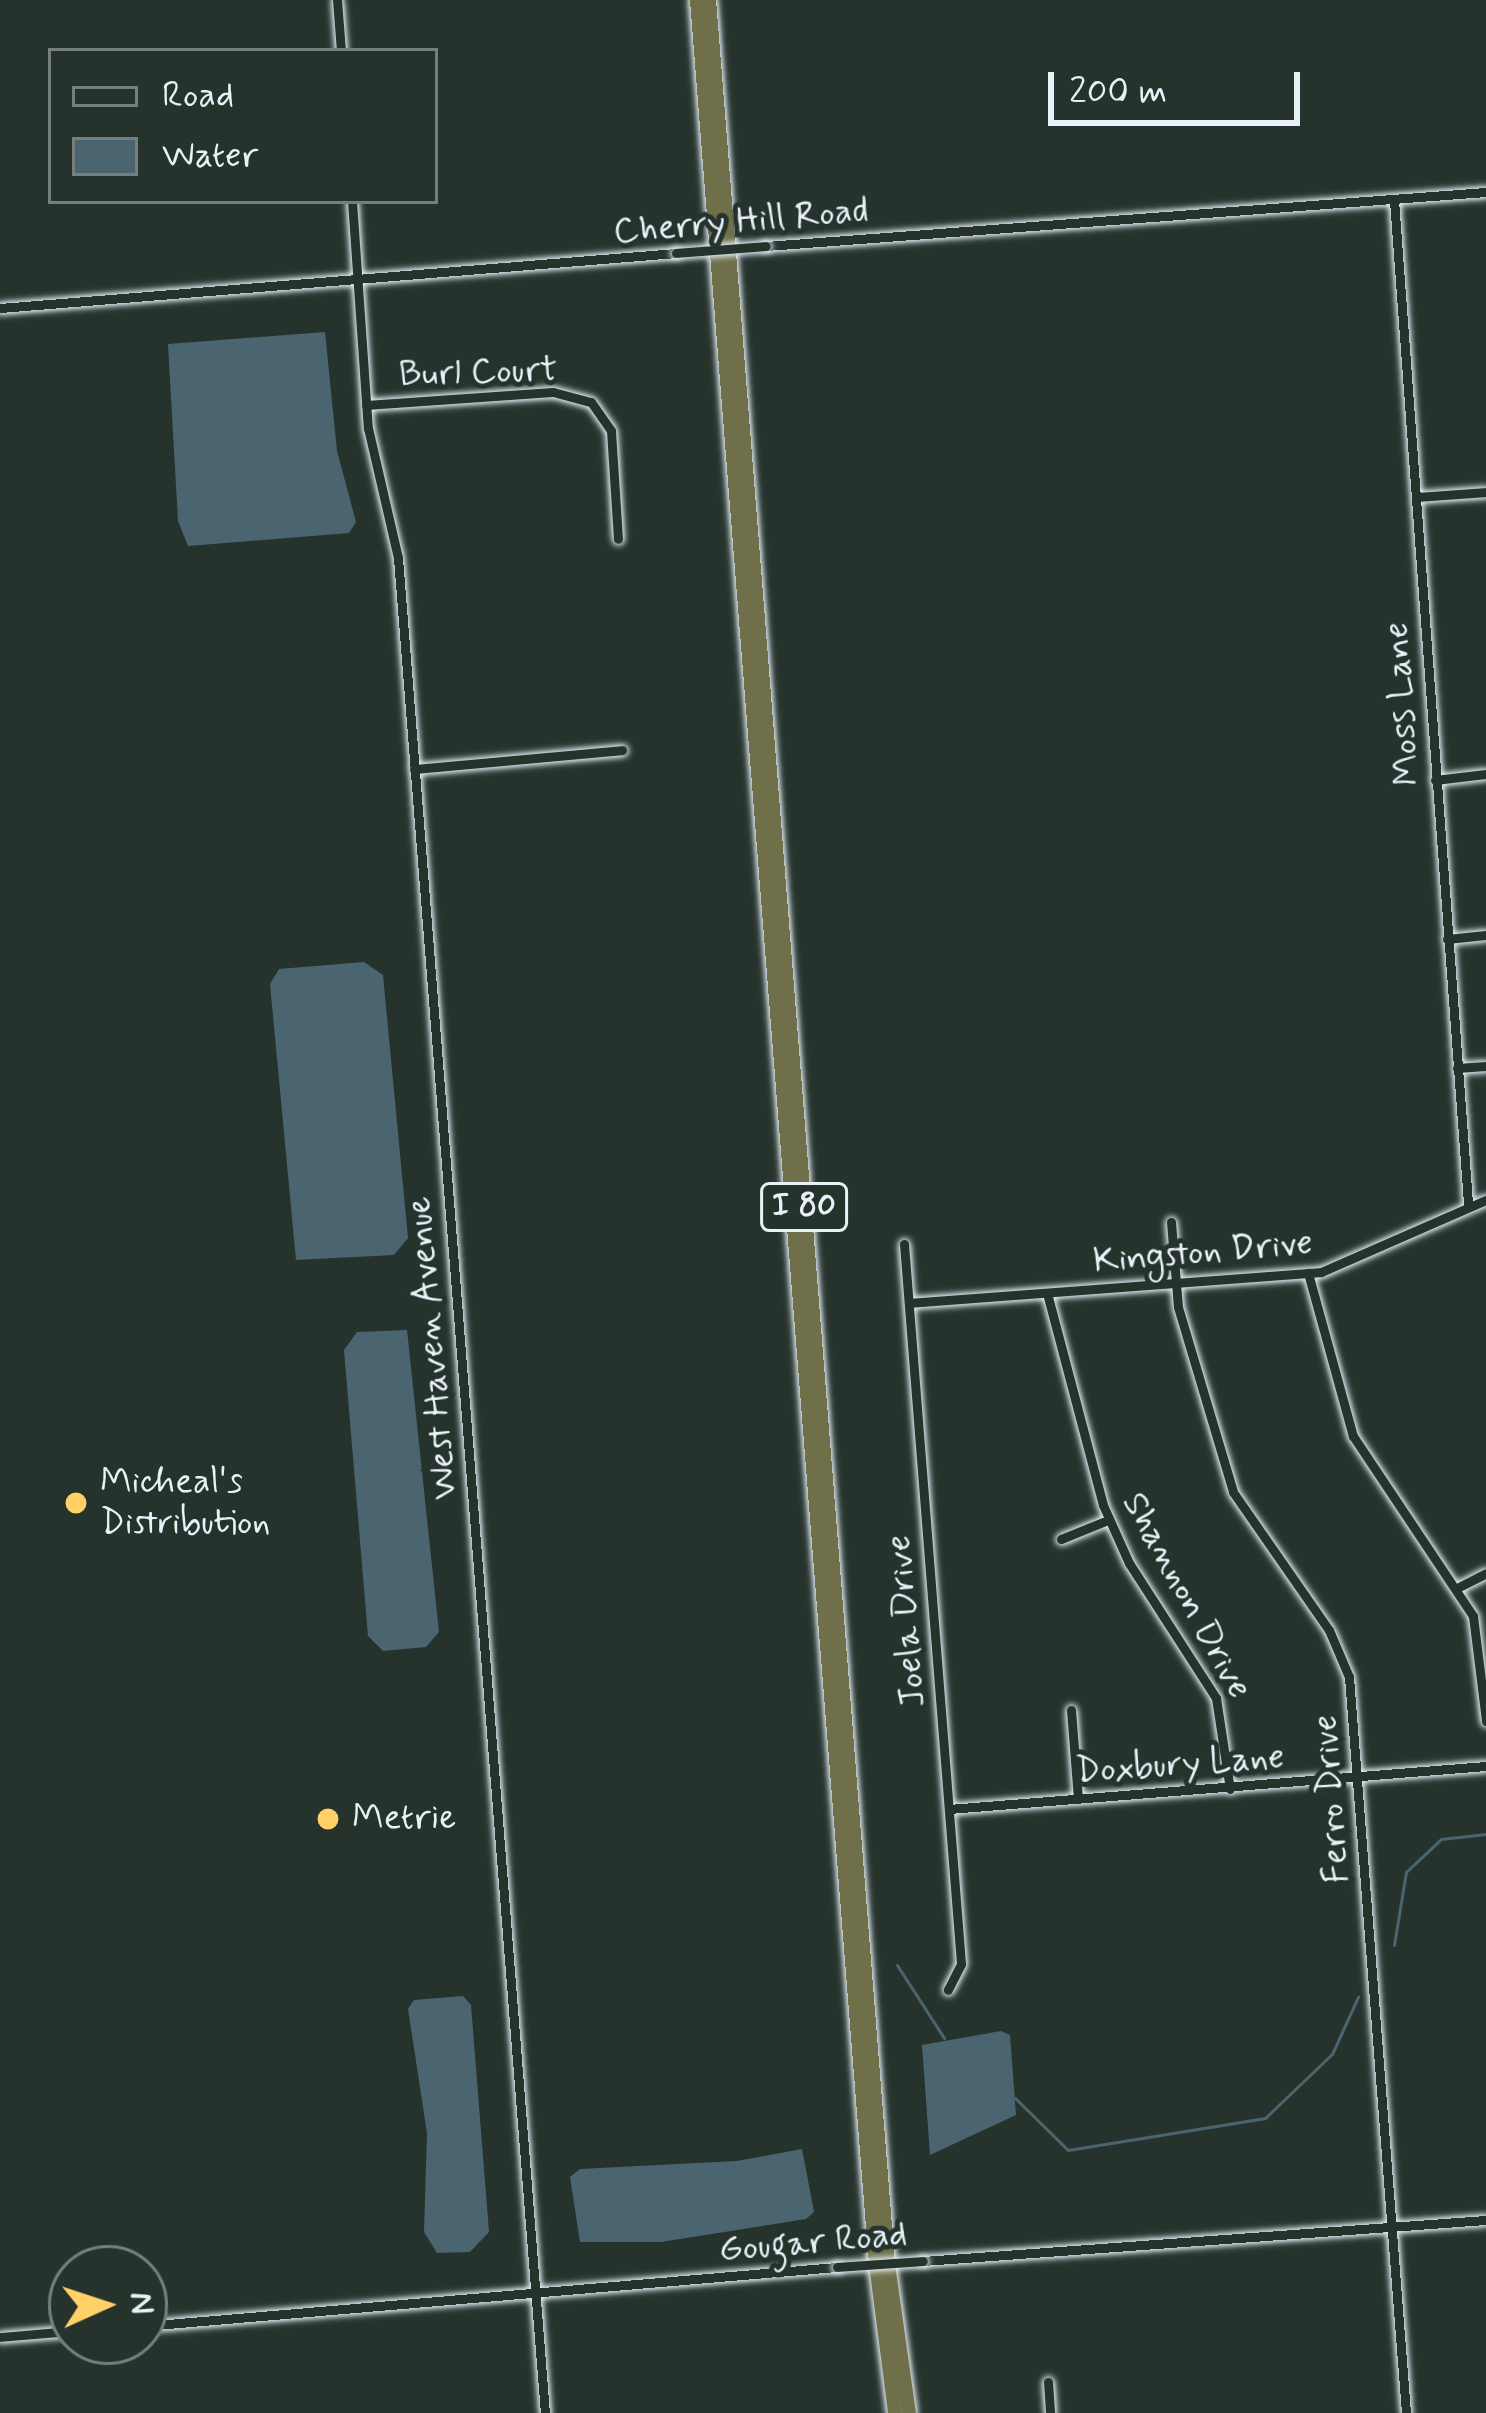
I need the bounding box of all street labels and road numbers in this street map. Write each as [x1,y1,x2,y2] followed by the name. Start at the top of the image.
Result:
[614,190,868,254] street label: Cherry Hill Road
[398,349,558,397] street label: Burl Court
[1376,621,1430,787] street label: Moss Lane
[759,1180,849,1234] road number: I 80
[398,1192,468,1504] street label: West Haven Avenue
[1093,1222,1313,1284] street label: Kingston Drive
[1112,1487,1260,1705] street label: Shannon Drive
[878,1534,936,1708] street label: Joela Drive
[1305,1713,1359,1885] street label: Ferro Drive
[1073,1736,1287,1794] street label: Doxbury Lane
[717,2213,909,2273] street label: Gougar Road

